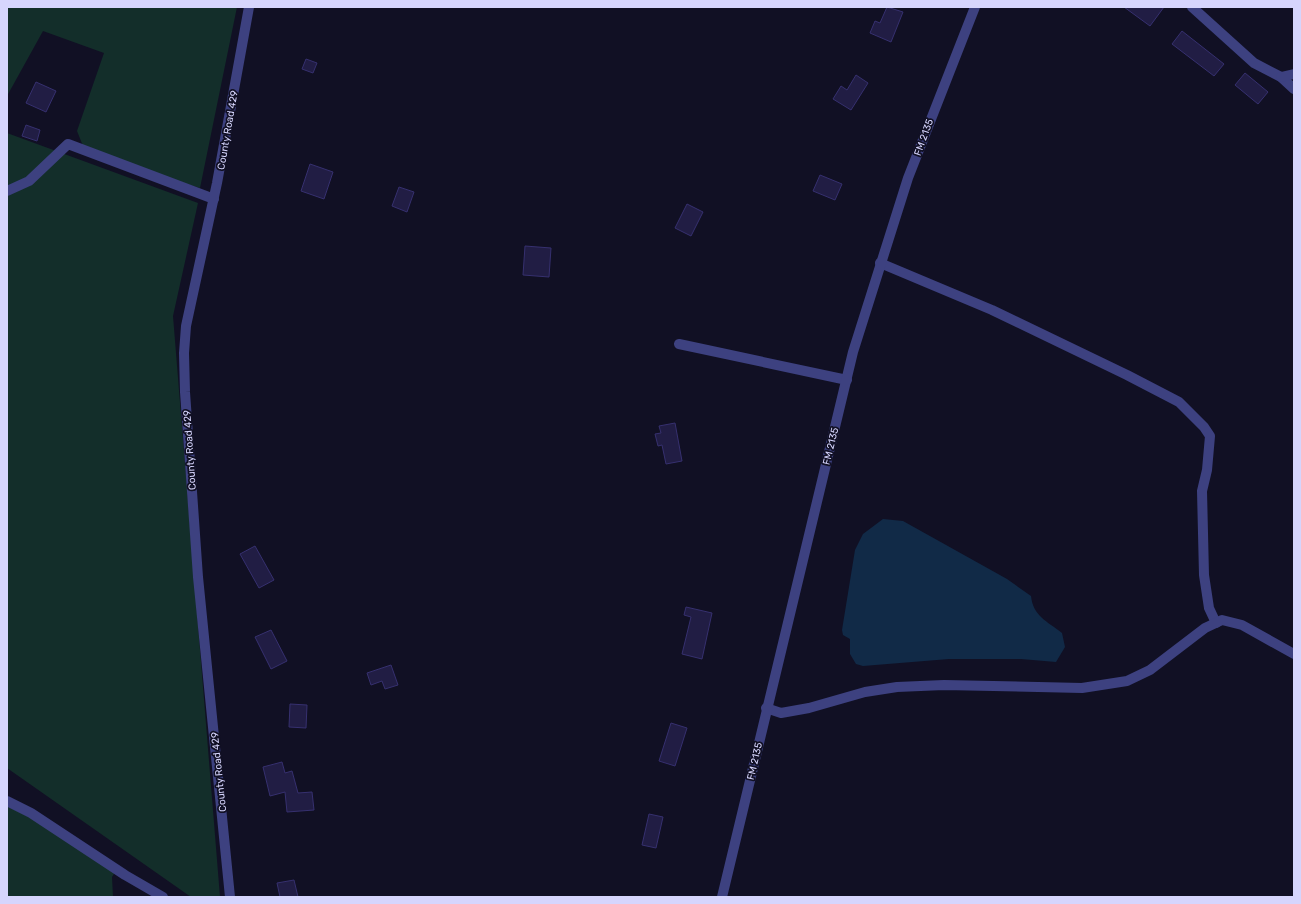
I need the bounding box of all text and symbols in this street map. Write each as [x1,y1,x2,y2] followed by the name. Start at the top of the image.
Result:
[215,90,241,171] street label: County Road 429
[912,117,936,157] street label: FM 2135
[181,409,199,490] street label: County Road 429
[821,426,841,466] street label: FM 2135
[209,731,229,812] street label: County Road 429
[745,741,765,781] street label: FM 2135

